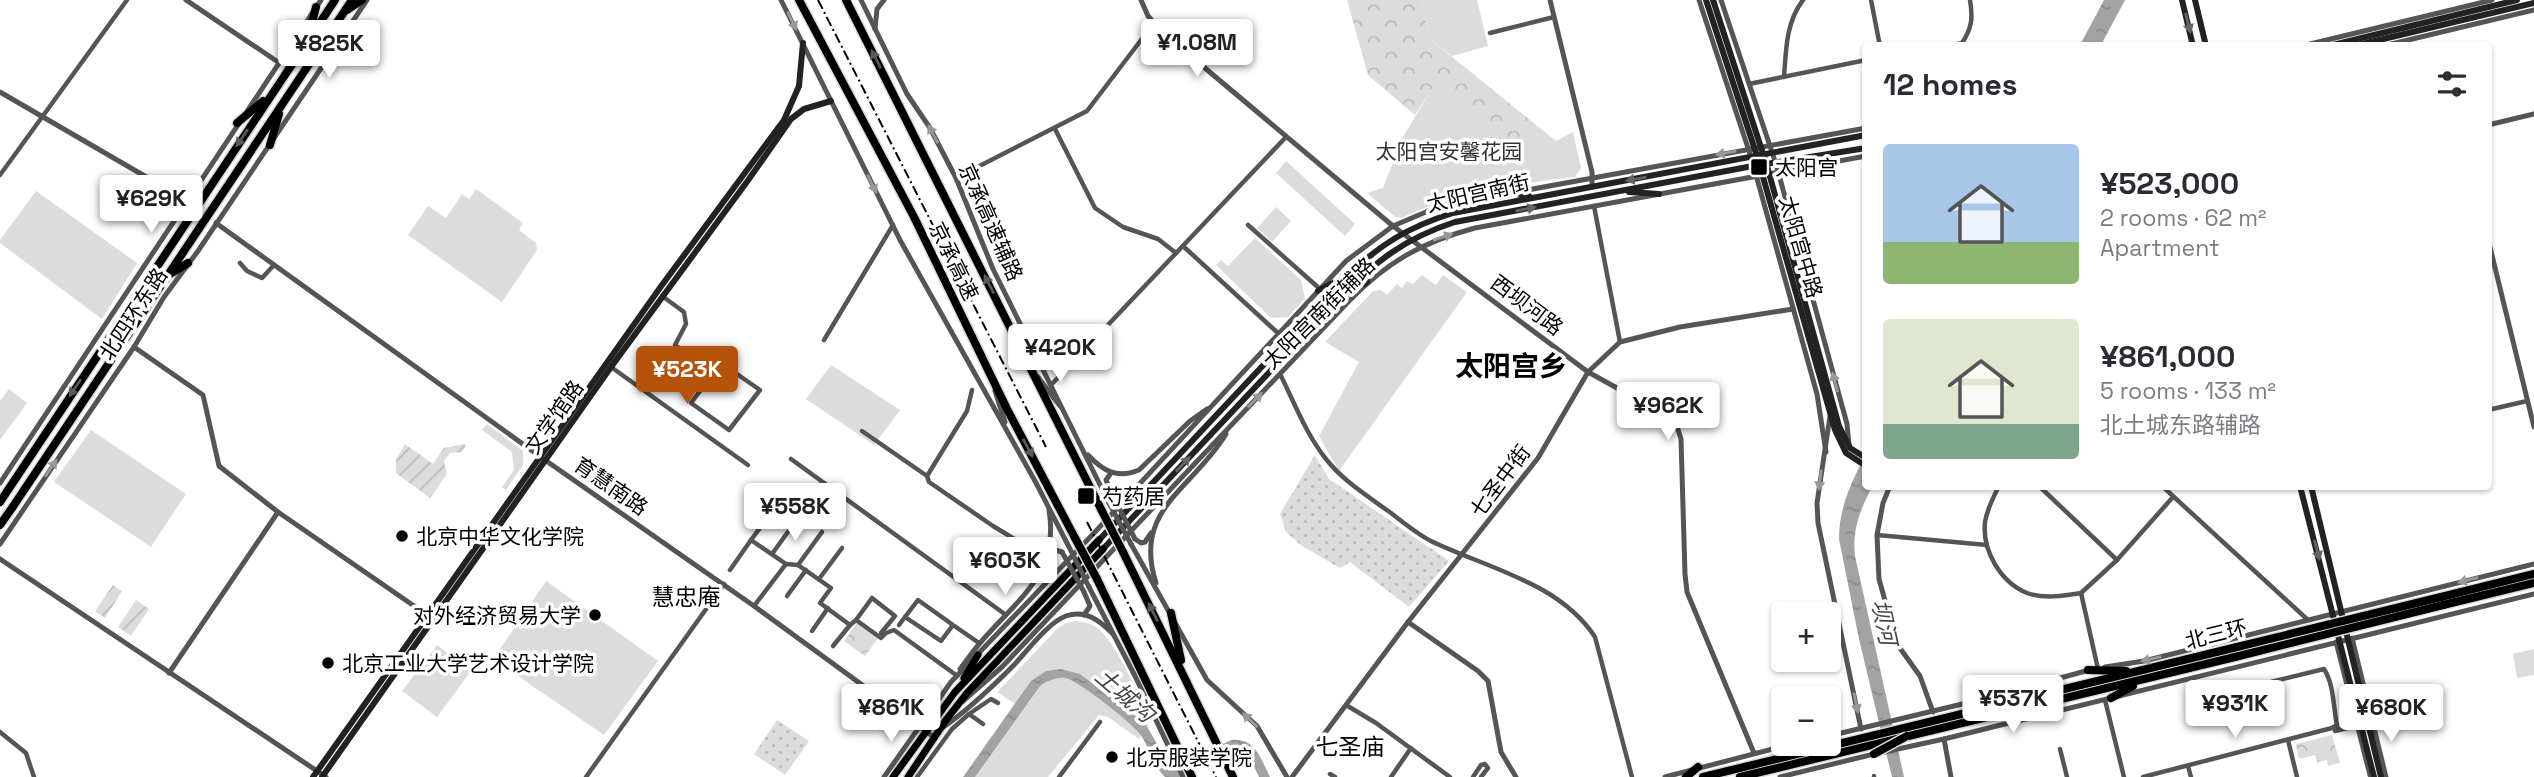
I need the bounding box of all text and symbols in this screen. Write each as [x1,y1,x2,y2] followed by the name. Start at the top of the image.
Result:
[786,11,797,31] one-way arrow
[2183,12,2194,34] one-way arrow
[280,20,378,80] pin: ¥825K
[1140,20,1254,79] pin: ¥1.08M
[1157,27,1237,57] text: ¥1.08M
[294,28,364,58] text: ¥825K
[870,49,881,69] one-way arrow
[1883,65,2018,104] text: 12 homes
[2433,65,2471,103] icon: filters
[927,124,939,144] one-way arrow
[235,129,249,147] one-way arrow
[1376,138,1523,165] park label: 太阳宫安馨花园
[1715,148,1737,159] one-way arrow
[1775,154,1838,181] place label: 太阳宫
[1749,157,1769,177] marker: 太阳宫
[954,159,1028,285] street label: 京承高速辅路
[2100,164,2239,203] text: ¥523,000
[1424,168,1532,218] street label: 太阳宫南街
[1939,172,2023,256] icon: home
[1625,173,1647,184] one-way arrow
[866,174,877,194] one-way arrow
[102,176,200,235] pin: ¥629K
[116,183,186,213] text: ¥629K
[1774,193,1828,301] street label: 太阳宫中路
[1515,203,1537,214] one-way arrow
[2100,203,2266,233] text: 2 rooms · 62 m²
[924,218,984,304] street label: 京承高速
[1433,231,1454,242] one-way arrow
[2100,233,2220,263] text: Apartment
[1257,251,1381,375] street label: 太阳宫南街辅路
[93,263,173,365] street label: 北四环东路
[1485,269,1569,341] street label: 西坝河路
[983,274,994,294] one-way arrow
[1011,324,1109,384] pin: ¥420K
[1024,332,1096,362] text: ¥420K
[2100,337,2235,376] text: ¥861,000
[638,346,736,406] pin: ¥523K
[1939,347,2023,431] icon: home
[1455,348,1567,384] district label: 太阳宫乡
[652,354,722,384] text: ¥523K
[1829,370,1840,392] one-way arrow
[519,375,589,459] street label: 文学馆路
[2100,376,2276,406] text: 5 rooms · 133 m²
[69,379,82,398] one-way arrow
[1619,382,1717,442] pin: ¥962K
[1633,390,1703,420] text: ¥962K
[1246,392,1262,409] one-way arrow
[2100,410,2261,440] text: 北土城东路辅路
[1021,438,1033,458] one-way arrow
[1464,439,1536,523] street label: 七圣中街
[569,451,653,521] street label: 育慧南路
[1175,455,1192,472] one-way arrow
[44,459,58,477] one-way arrow
[1814,469,1825,491] one-way arrow
[1102,483,1165,510] place label: 芍药居
[746,484,844,543] pin: ¥558K
[1076,486,1096,506] marker: 芍药居
[760,491,830,521] text: ¥558K
[416,523,584,550] place label: 北京中华文化学院
[394,528,410,544] marker: 北京中华文化学院
[956,538,1054,597] pin: ¥603K
[2312,539,2323,561] one-way arrow
[969,545,1041,575] text: ¥603K
[2457,575,2479,586] one-way arrow
[652,582,721,612] district label: 慧忠庵
[1865,596,1904,652] water label: 坝河
[413,602,581,629] place label: 对外经济贸易大学
[1148,602,1159,622] one-way arrow
[1771,602,1841,756] map controls
[1771,602,1841,672] button: +
[587,607,603,623] marker: 对外经济贸易大学
[2182,613,2250,655] street label: 北三环
[342,650,594,677] place label: 北京工业大学艺术设计学院
[2140,654,2162,665] one-way arrow
[320,655,336,671] marker: 北京工业大学艺术设计学院
[1089,661,1163,731] water label: 土城沟
[1964,676,2062,735] pin: ¥537K
[2186,680,2284,740] pin: ¥931K
[1978,683,2048,713] text: ¥537K
[842,684,940,744] pin: ¥861K
[2342,684,2440,744] pin: ¥680K
[1771,686,1841,756] button: −
[2202,688,2268,718] text: ¥931K
[858,692,924,722] text: ¥861K
[1850,692,1861,714] one-way arrow
[2355,692,2427,722] text: ¥680K
[1242,712,1258,728] one-way arrow
[1316,732,1385,762] district label: 七圣庙
[1126,744,1252,771] place label: 北京服装学院
[1104,749,1120,765] marker: 北京服装学院

